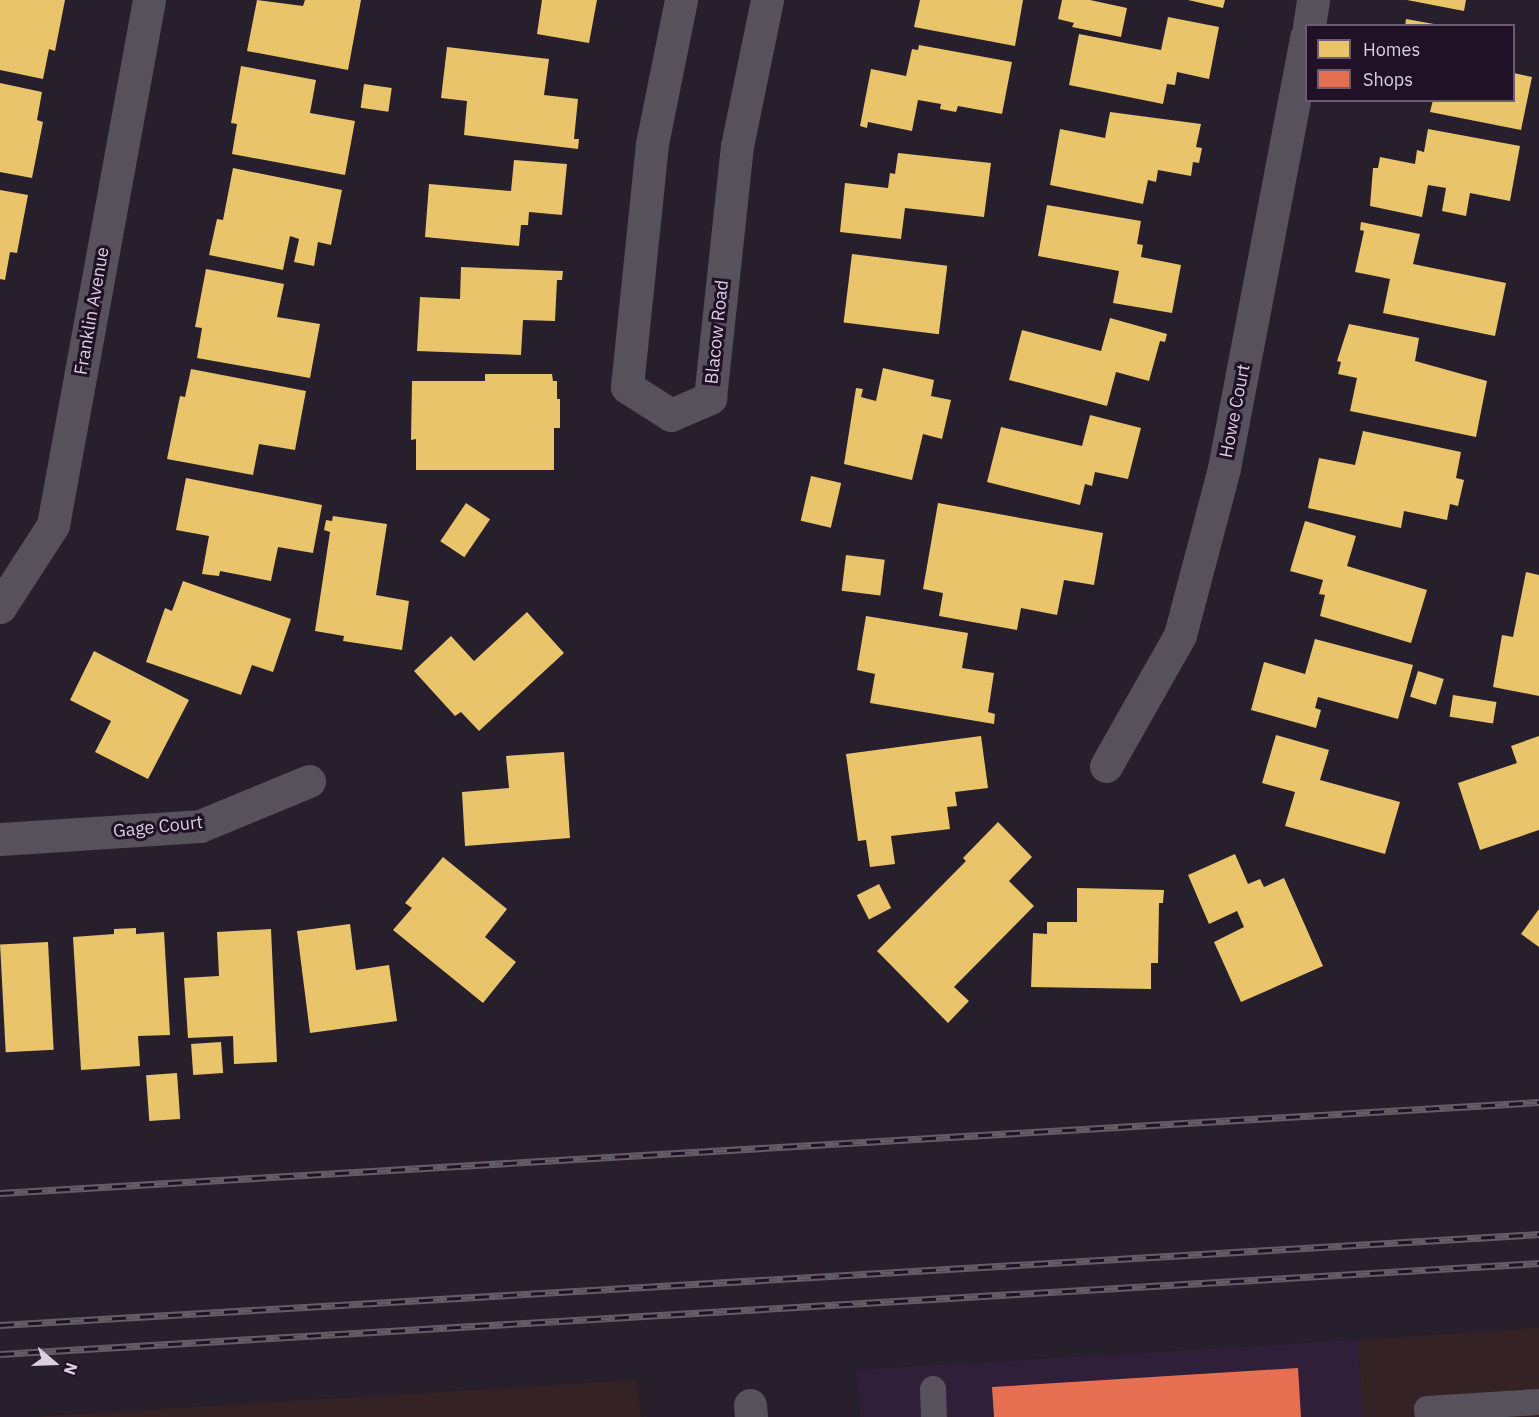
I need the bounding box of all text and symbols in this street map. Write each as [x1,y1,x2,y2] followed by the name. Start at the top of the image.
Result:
[1305,24,1515,102] legend
[1363,38,1420,61] text: Homes
[1363,68,1413,91] text: Shops
[70,245,114,377] street label: Franklin Avenue
[701,279,733,385] street label: Blacow Road
[1215,362,1255,460] street label: Howe Court
[112,812,204,842] street label: Gage Court
[24,1333,84,1393] north arrow
[60,1360,82,1378] text: N

